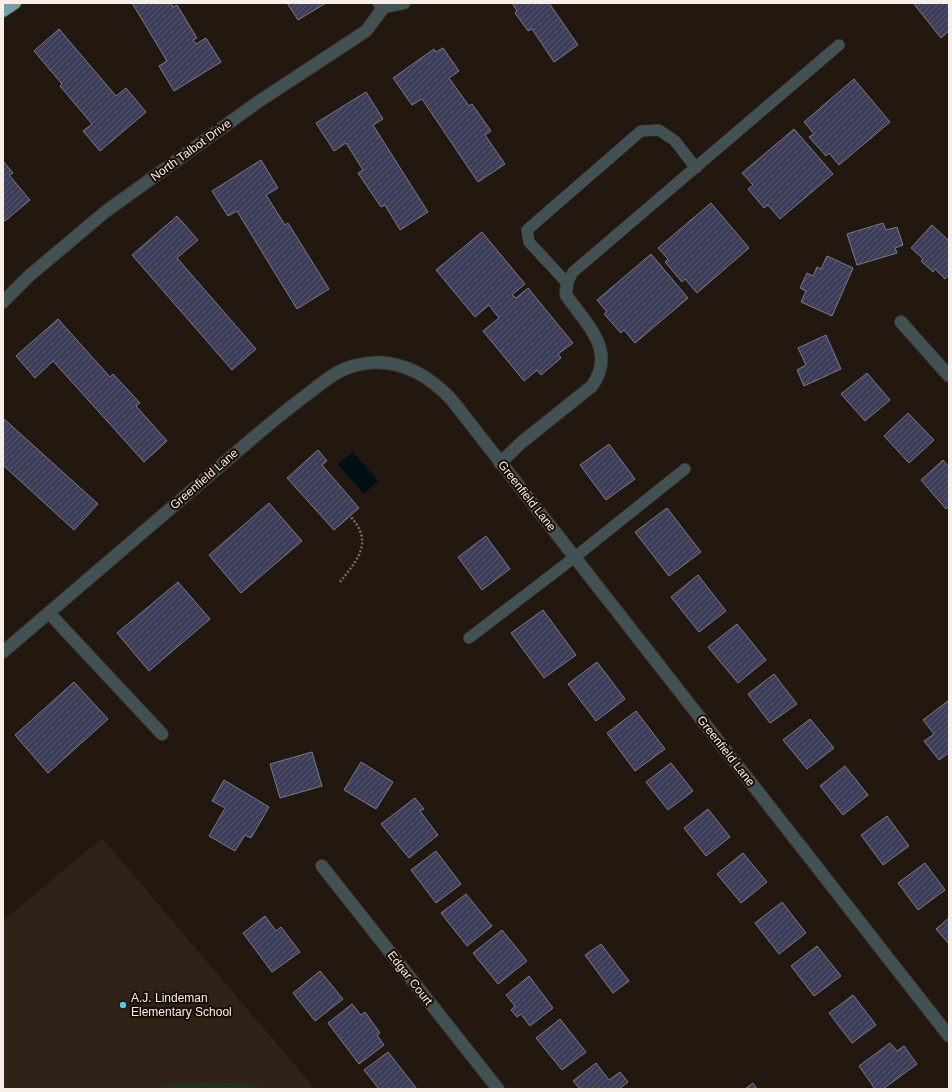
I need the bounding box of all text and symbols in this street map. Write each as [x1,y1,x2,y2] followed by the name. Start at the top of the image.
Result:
[148,116,234,184] street label: North Talbot Drive
[167,445,241,512] street label: Greenfield Lane
[495,458,559,534] street label: Greenfield Lane
[694,713,758,789] street label: Greenfield Lane
[385,948,436,1008] street label: Edgar Court
[131,991,232,1019] place label: A.J. Lindeman Elementary School
[118,1000,128,1010] marker: A.J. Lindeman Elementary School

